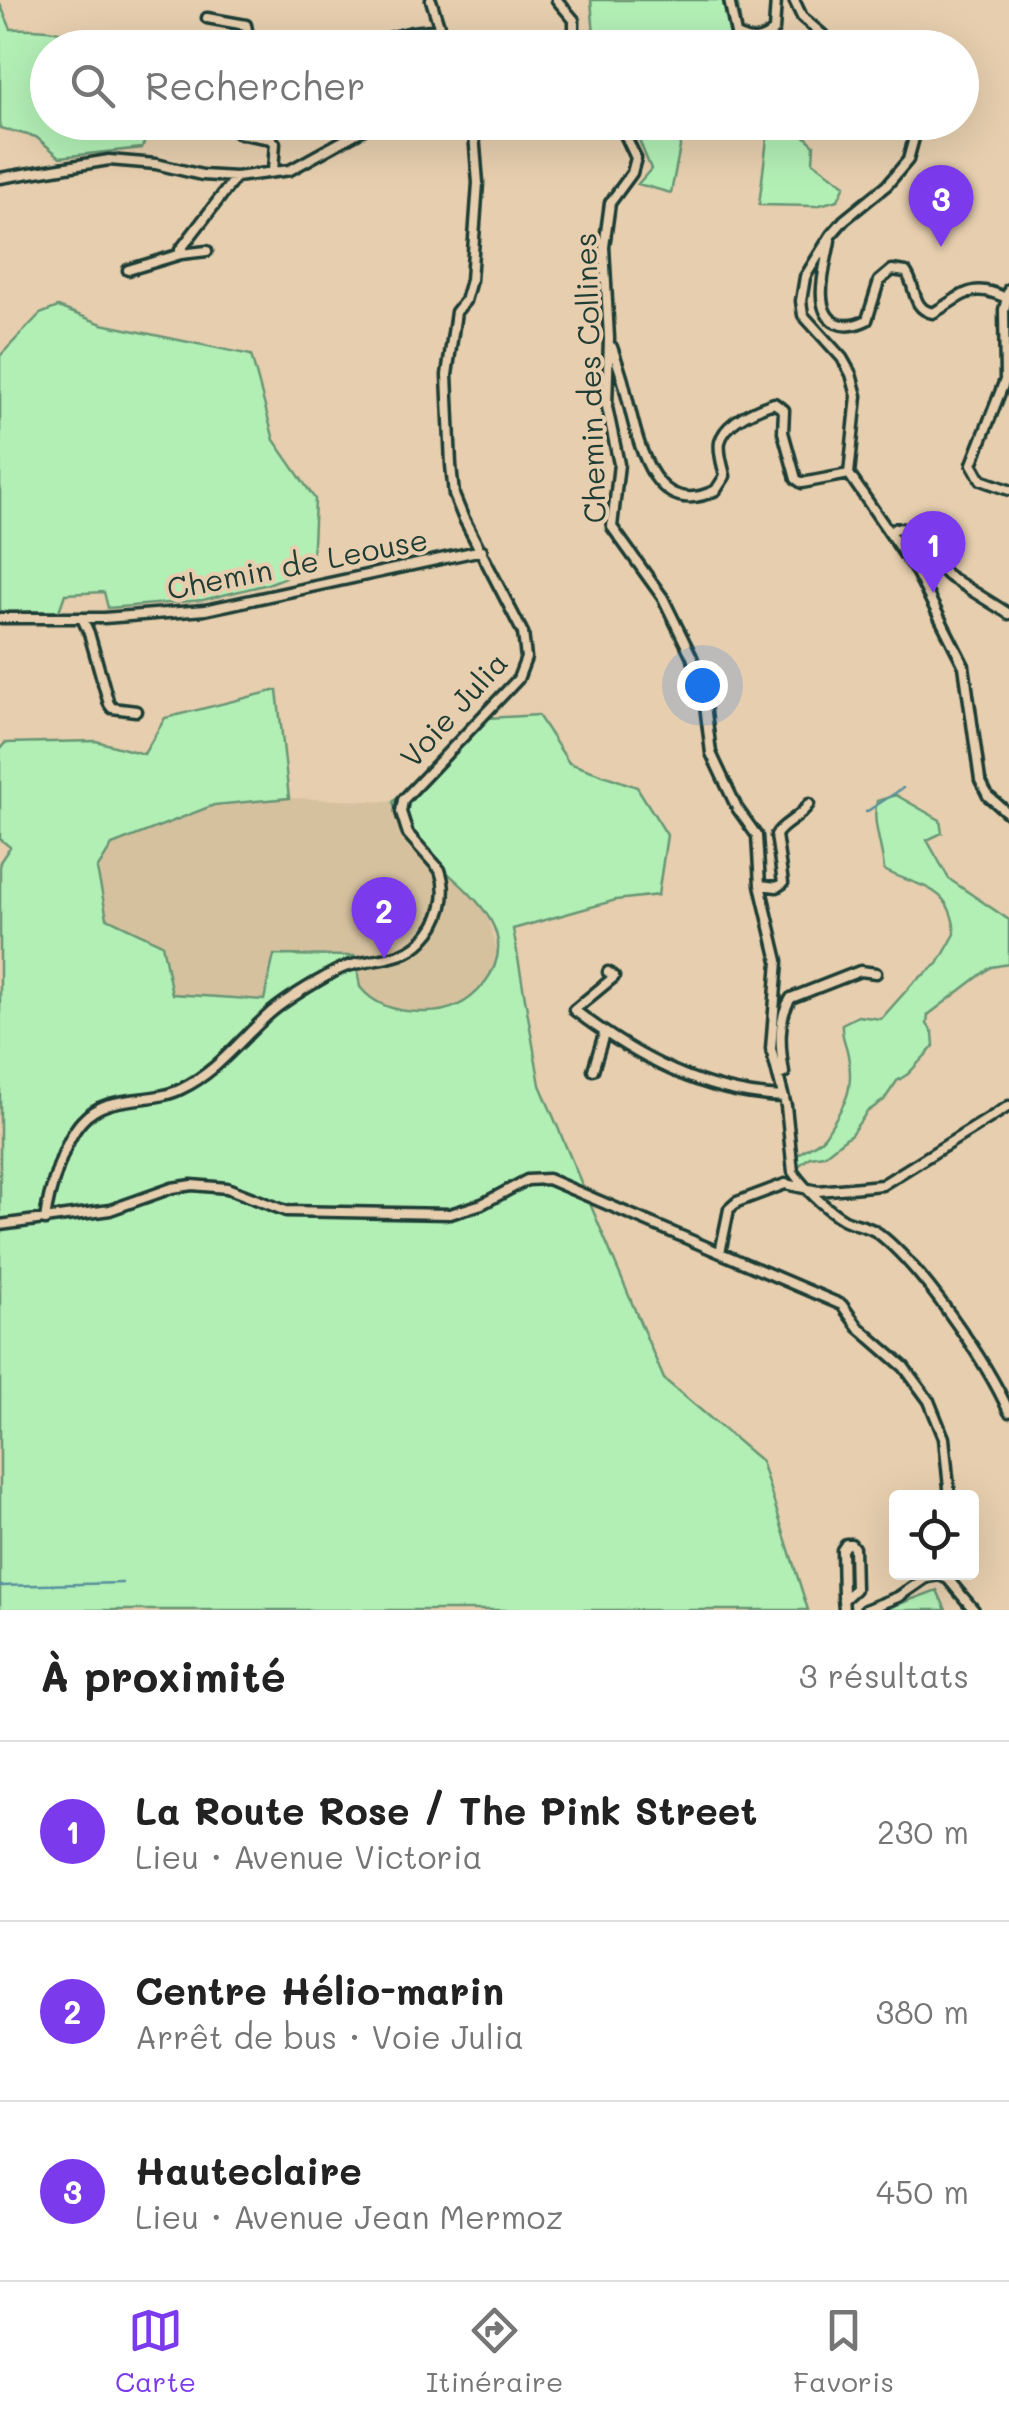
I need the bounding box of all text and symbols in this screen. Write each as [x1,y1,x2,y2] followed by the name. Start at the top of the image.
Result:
[30,30,979,140] search box
[65,58,120,113] icon: search
[145,60,366,110] text: Rechercher
[908,164,974,247] pin: 3
[564,232,614,524] street label: Chemin des Collines
[900,510,966,593] pin: 1
[163,518,431,608] street label: Chemin de Leouse
[390,643,516,775] street label: Voie Julia
[677,660,728,711] your location
[352,876,416,959] pin: 2
[889,1490,979,1580] map controls
[889,1490,979,1580] button: locate
[40,1648,286,1703] text: À proximité
[799,1654,969,1696] text: 3 résultats
[135,1785,757,1835] text: La Route Rose / The Pink Street
[65,1810,80,1852] text: 1
[877,1810,969,1852] text: 230 m
[135,1835,482,1877] text: Lieu · Avenue Victoria
[135,1965,504,2015] text: Centre Hélio-marin
[64,1990,81,2032] text: 2
[875,1990,969,2032] text: 380 m
[135,2015,524,2057] text: Arrêt de bus · Voie Julia
[135,2145,362,2195] text: Hauteclaire
[63,2170,82,2212] text: 3
[876,2170,969,2212] text: 450 m
[135,2195,563,2237] text: Lieu · Avenue Jean Mermoz
[115,2303,196,2399] tab: Carte
[426,2303,563,2399] tab: Itinéraire
[793,2303,894,2399] tab: Favoris

